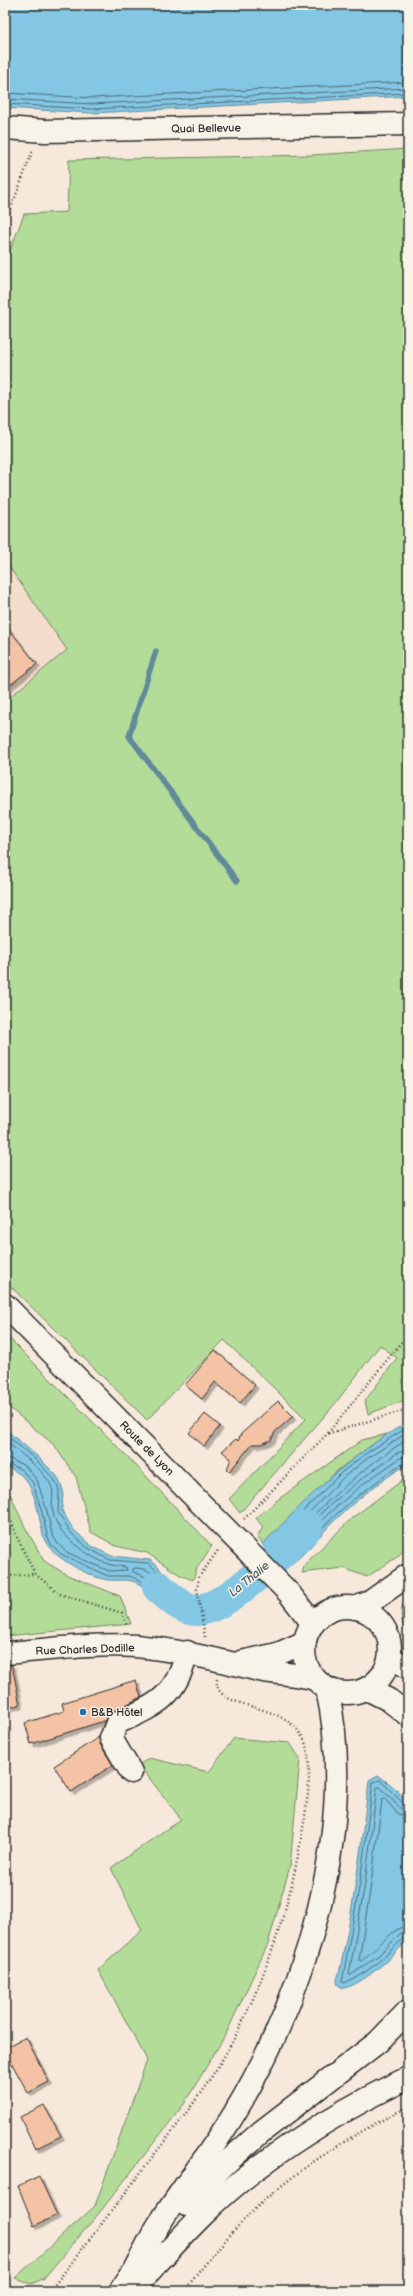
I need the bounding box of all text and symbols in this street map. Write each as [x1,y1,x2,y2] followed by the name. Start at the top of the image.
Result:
[171,121,241,136] street label: Quai Bellevue
[117,1419,176,1478] street label: Route de Lyon
[226,1558,273,1600] water label: La Thalie
[35,1641,135,1658] street label: Rue Charles Dodille
[91,1706,142,1719] place label: B&B Hôtel
[78,1707,88,1717] marker: B&B Hôtel

